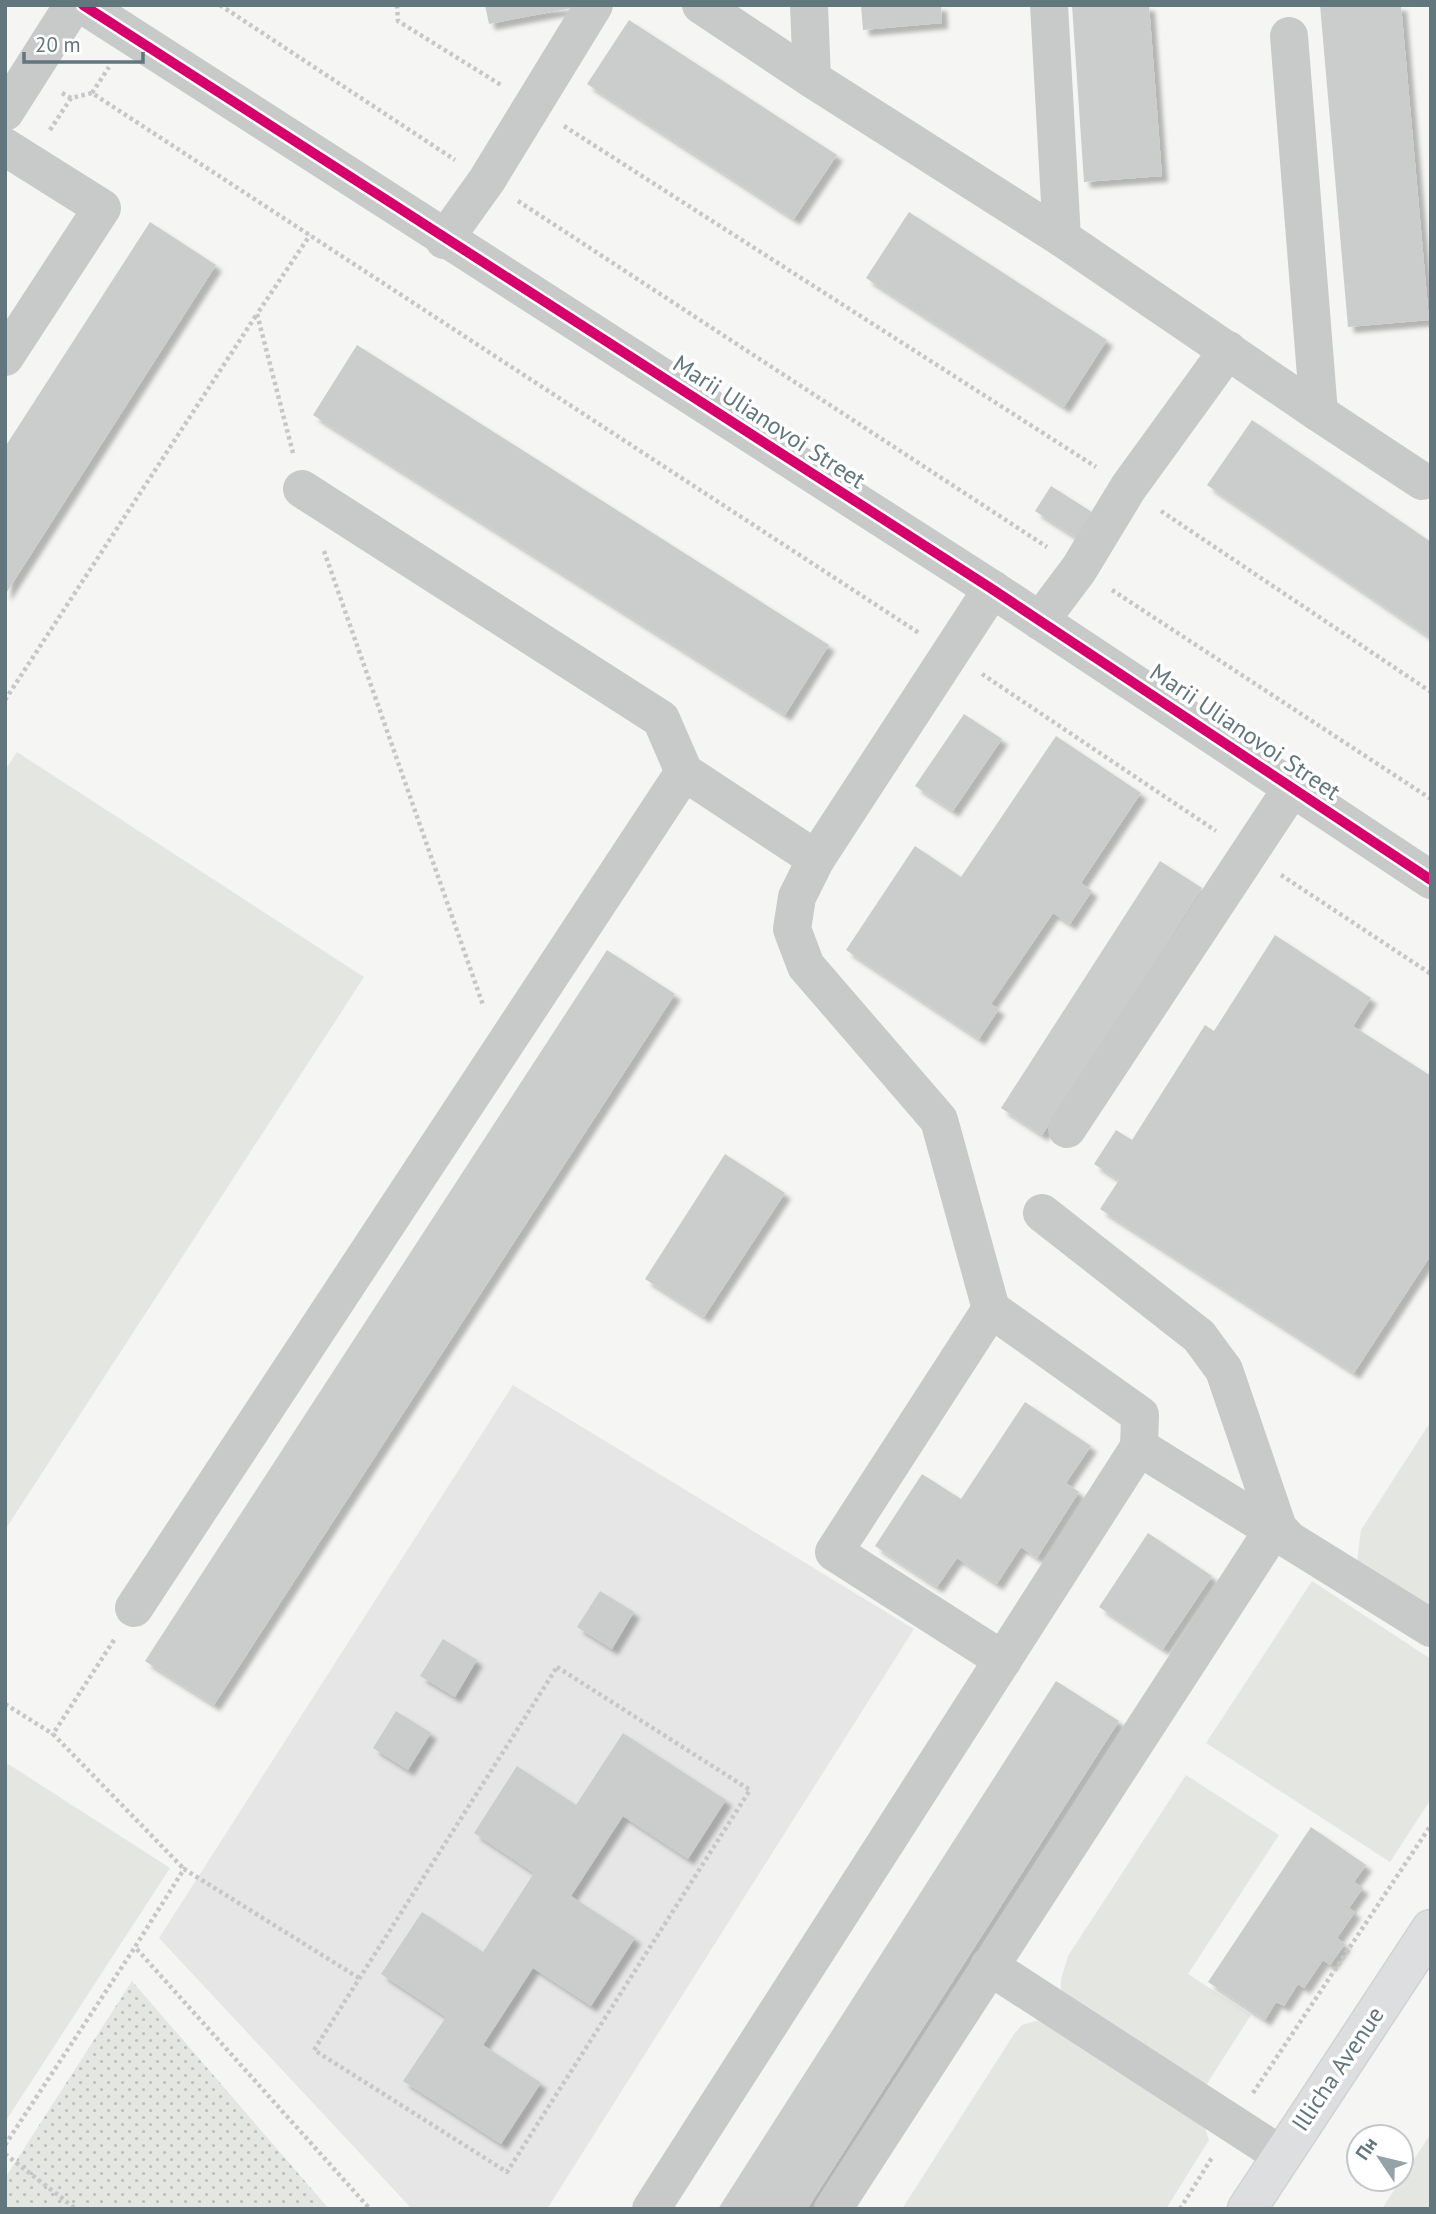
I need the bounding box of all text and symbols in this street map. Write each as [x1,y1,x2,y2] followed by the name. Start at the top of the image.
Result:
[24,21,144,65] scale bar
[35,31,81,58] text: 20 m
[667,348,871,495] street label: Marii Ulianovoi Street
[1144,656,1347,807] street label: Marii Ulianovoi Street
[1285,2000,1391,2137] street label: Illicha Avenue
[1345,2123,1415,2193] north arrow
[1350,2132,1382,2164] text: Пн

